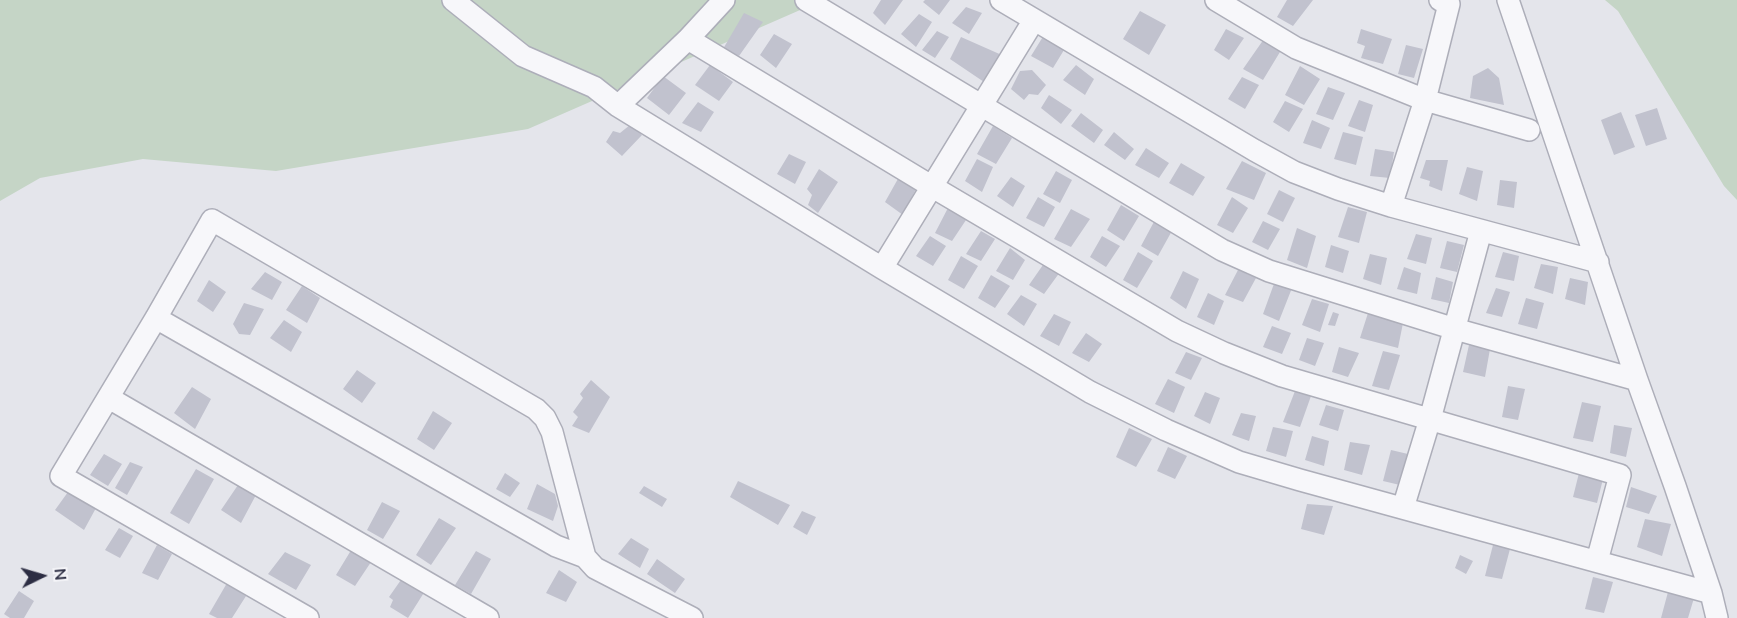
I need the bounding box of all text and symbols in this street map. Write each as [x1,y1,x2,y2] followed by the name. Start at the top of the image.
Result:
[12,546,72,606] north arrow
[48,568,71,581] text: N

